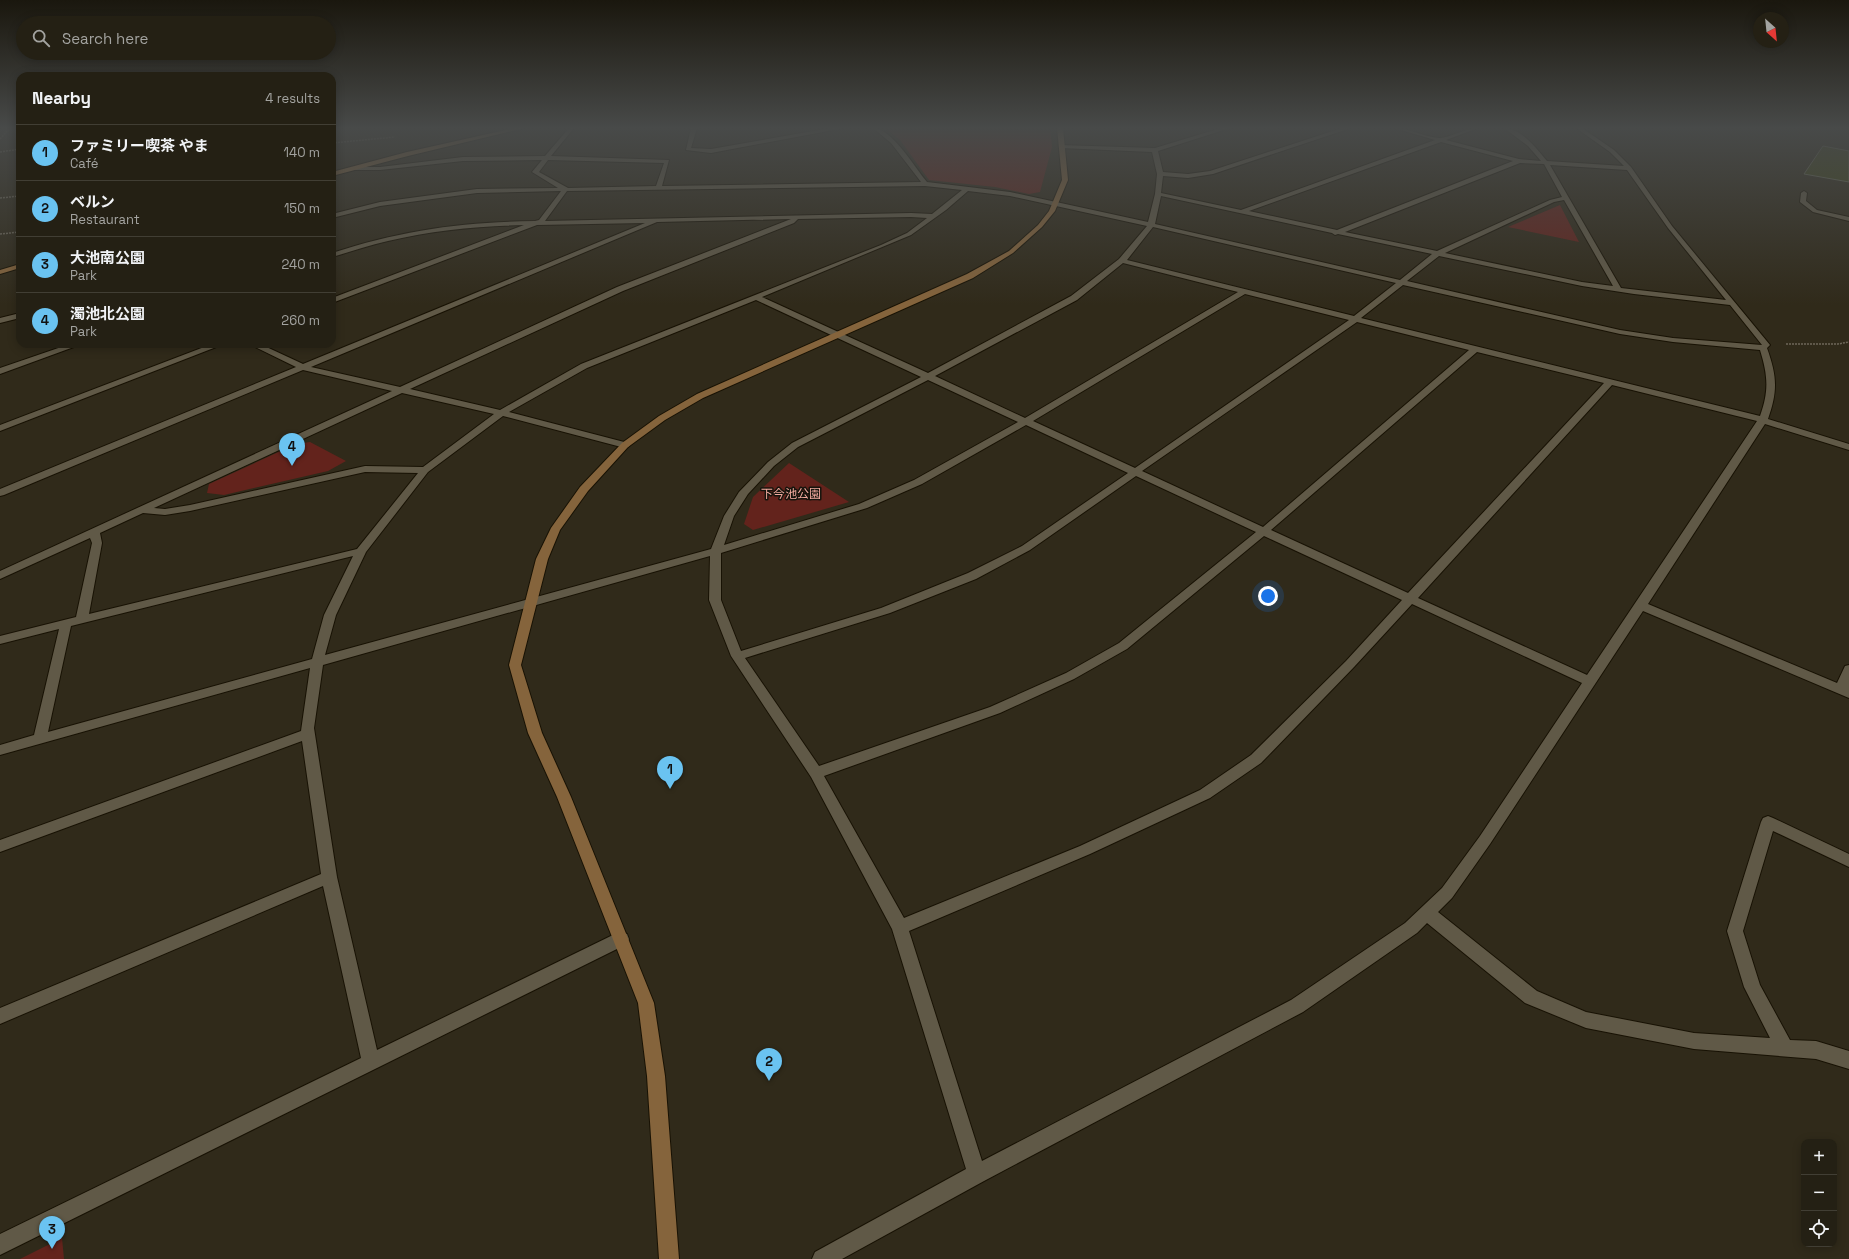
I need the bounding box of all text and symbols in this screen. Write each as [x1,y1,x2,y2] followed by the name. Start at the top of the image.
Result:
[1753,12,1789,48] north arrow
[16,16,336,60] search box
[30,27,52,49] icon: search
[62,29,148,48] text: Search here
[32,87,91,109] text: Nearby
[265,90,320,107] text: 4 results
[70,136,209,155] text: ファミリー喫茶 やま
[42,144,48,161] text: 1
[284,144,320,161] text: 140 m
[70,155,99,172] text: Café
[70,192,115,211] text: ベルン
[41,200,49,217] text: 2
[284,200,320,217] text: 150 m
[70,211,140,228] text: Restaurant
[70,248,145,267] text: 大池南公園
[41,256,49,273] text: 3
[282,256,320,273] text: 240 m
[70,267,97,284] text: Park
[70,304,145,323] text: 濁池北公園
[41,312,49,329] text: 4
[281,312,320,329] text: 260 m
[70,323,97,340] text: Park
[279,433,305,466] pin: 4
[761,486,821,502] park label: 下今池公園
[1258,586,1278,606] your location
[657,756,683,789] pin: 1
[756,1048,782,1081] pin: 2
[1801,1139,1837,1247] map controls
[1801,1139,1837,1175] button: +
[1801,1175,1837,1211] button: −
[1801,1211,1837,1247] button: locate
[39,1216,65,1249] pin: 3

